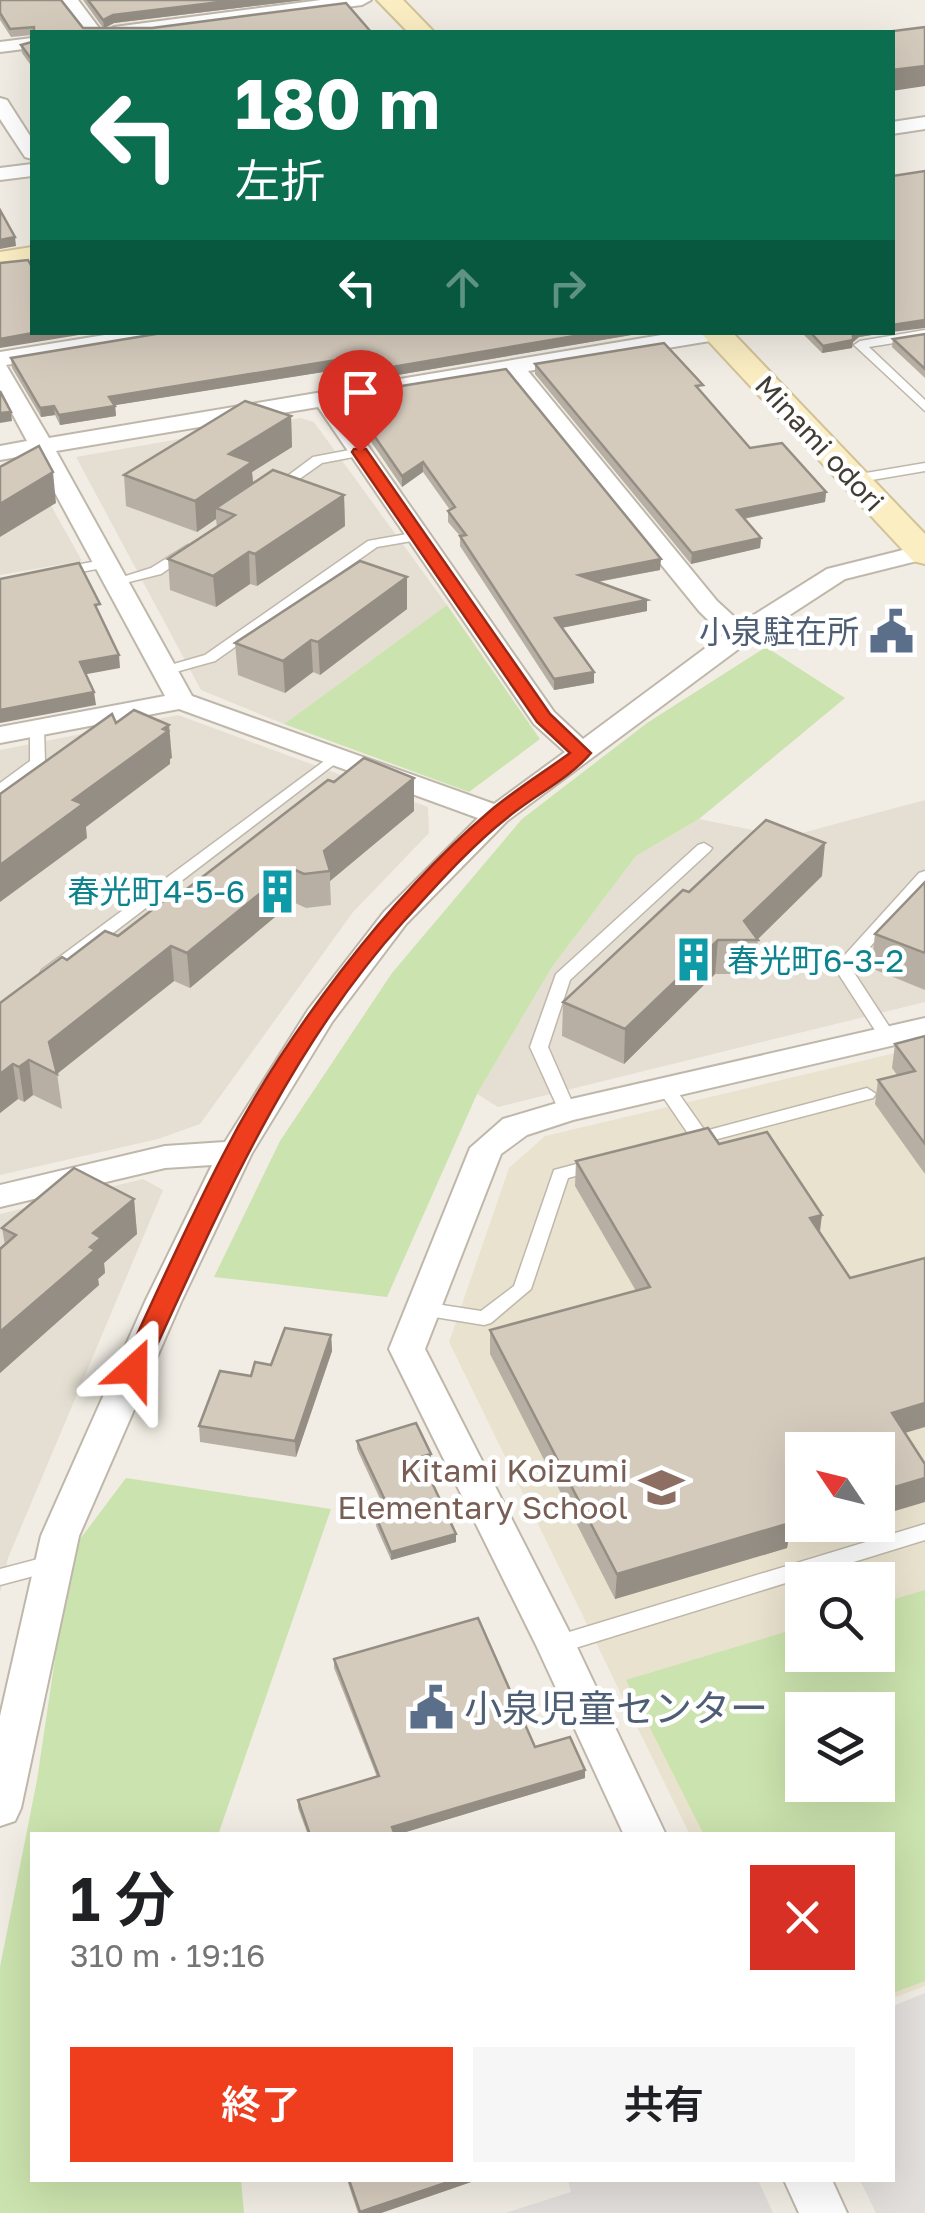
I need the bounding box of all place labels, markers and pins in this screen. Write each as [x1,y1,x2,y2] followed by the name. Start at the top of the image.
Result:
[318,350,403,453] pin
[868,607,916,655] public building icon: 小泉駐在所
[699,612,859,650] place label: 小泉駐在所
[254,867,302,915] building icon: 春光町4-5-6
[67,872,245,910] place label: 春光町4-5-6
[670,936,718,984] building icon: 春光町6-3-2
[727,941,904,979] place label: 春光町6-3-2
[337,1451,628,1526] place label: Kitami Koizumi Elementary School
[637,1464,685,1512] school or university icon: Kitami Koizumi Elementary School
[407,1683,455,1731] public building icon: 小泉児童センター
[464,1685,768,1730] place label: 小泉児童センター

